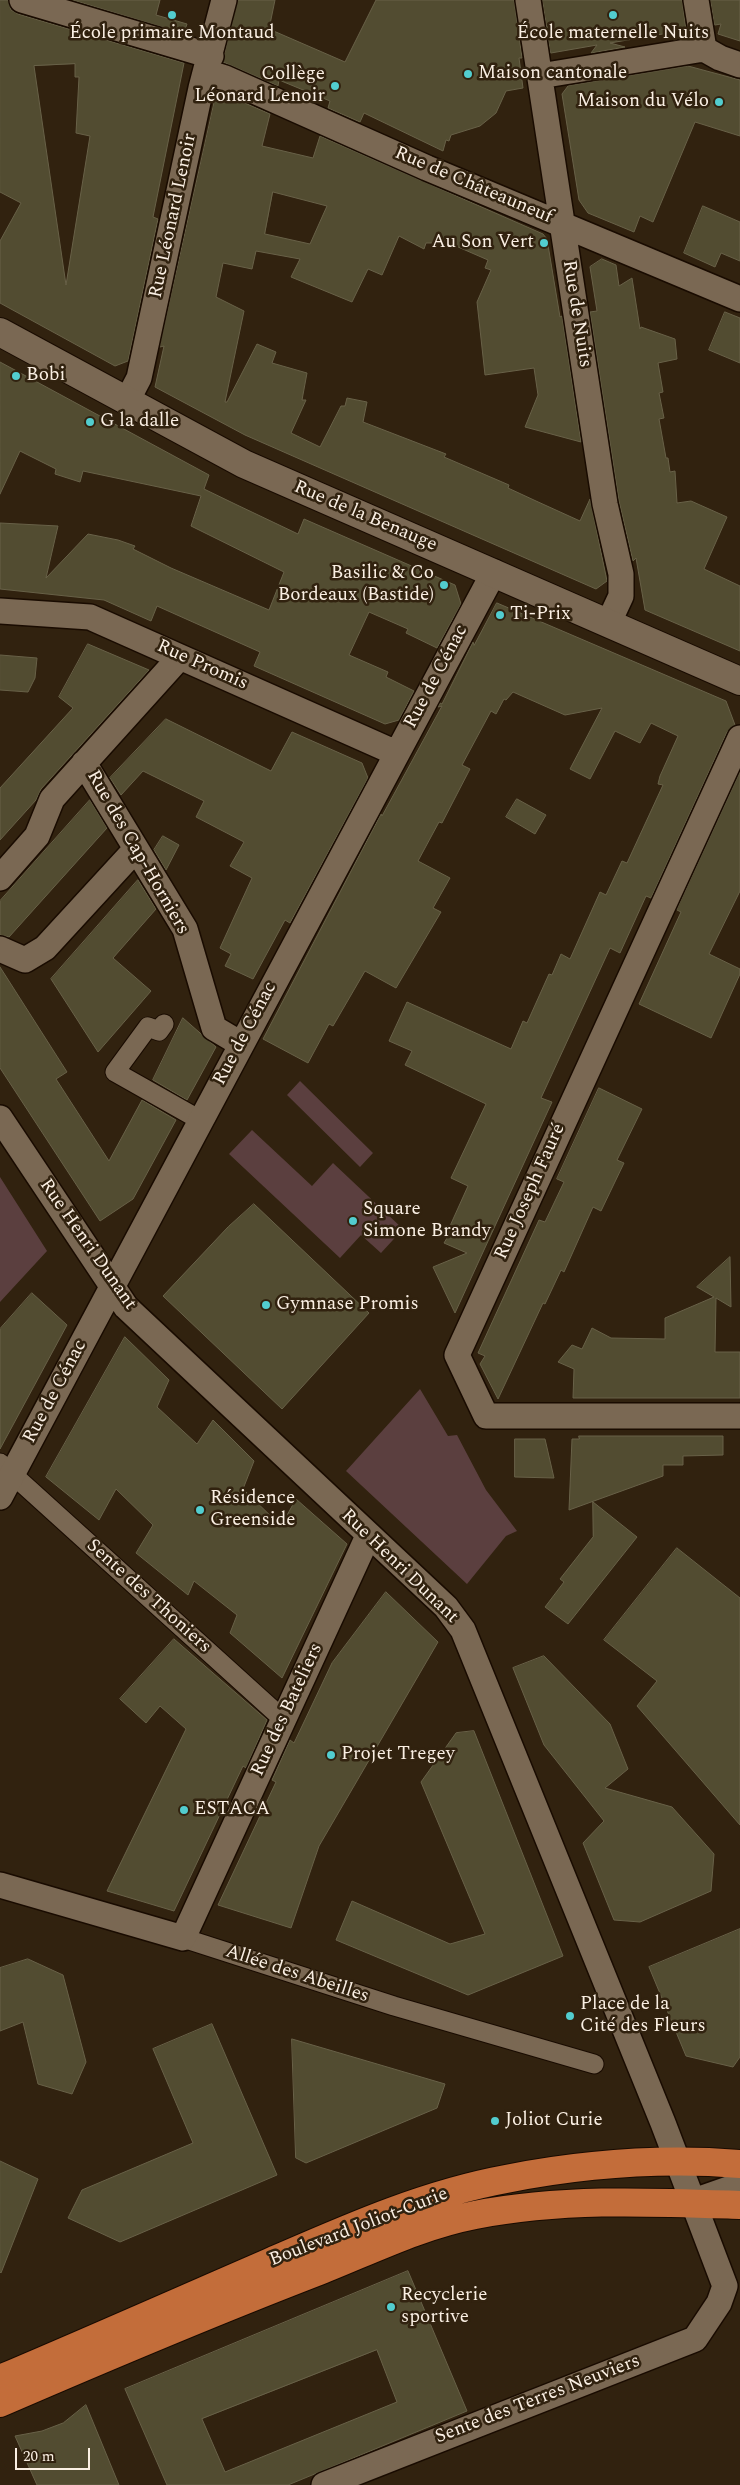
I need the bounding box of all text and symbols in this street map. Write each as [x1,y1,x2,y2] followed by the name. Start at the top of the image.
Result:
[166,9,178,21] marker: École primaire Montaud
[607,9,619,21] marker: École maternelle Nuits
[69,23,275,45] place label: École primaire Montaud
[517,23,709,45] place label: École maternelle Nuits
[478,63,627,85] place label: Maison cantonale
[194,64,325,108] place label: Collège Léonard Lenoir
[462,68,474,80] marker: Maison cantonale
[329,80,341,92] marker: Collège Léonard Lenoir
[577,91,709,113] place label: Maison du Vélo
[713,96,725,108] marker: Maison du Vélo
[145,132,203,300] street label: Rue Léonard Lenoir
[391,142,555,230] street label: Rue de Châteauneuf
[432,232,534,254] place label: Au Son Vert
[538,237,550,249] marker: Au Son Vert
[556,259,596,369] street label: Rue de Nuits
[26,365,65,387] place label: Bobi
[10,370,22,382] marker: Bobi
[100,411,179,433] place label: G la dalle
[84,416,96,428] marker: G la dalle
[290,477,440,557] street label: Rue de la Benauge
[278,563,434,607] place label: Basilic & Co Bordeaux (Bastide)
[438,579,450,591] marker: Basilic & Co Bordeaux (Bastide)
[510,604,571,626] place label: Ti-Prix
[494,609,506,621] marker: Ti-Prix
[400,621,474,733] street label: Rue de Cénac
[153,636,251,696] street label: Rue Promis
[81,767,193,939] street label: Rue des Cap-Horniers
[209,978,283,1090] street label: Rue de Cénac
[491,1120,571,1264] street label: Rue Joseph Fauré
[33,1175,141,1315] street label: Rue Henri Dunant
[363,1199,491,1243] place label: Square Simone Brandy
[347,1215,359,1227] marker: Square Simone Brandy
[276,1294,419,1316] place label: Gymnase Promis
[260,1299,272,1311] marker: Gymnase Promis
[19,1336,93,1448] street label: Rue de Cénac
[210,1488,296,1532] place label: Résidence Greenside
[194,1504,206,1516] marker: Résidence Greenside
[336,1505,462,1629] street label: Rue Henri Dunant
[81,1535,215,1659] street label: Sente des Thoniers
[247,1640,329,1780] street label: Rue des Bateliers
[341,1744,455,1766] place label: Projet Tregey
[325,1749,337,1761] marker: Projet Tregey
[194,1799,270,1821] place label: ESTACA
[178,1804,190,1816] marker: ESTACA
[222,1941,372,2009] street label: Allée des Abeilles
[580,1994,706,2038] place label: Place de la Cité des Fleurs
[564,2010,576,2022] marker: Place de la Cité des Fleurs
[505,2110,603,2132] place label: Joliot Curie
[489,2115,501,2127] marker: Joliot Curie
[266,2183,452,2273] street label: Boulevard Joliot-Curie
[401,2285,488,2329] place label: Recyclerie sportive
[385,2301,397,2313] marker: Recyclerie sportive
[432,2350,644,2450] street label: Sente des Terres Neuviers
[18,2438,92,2470] scale bar
[23,2445,55,2468] text: 20 m

